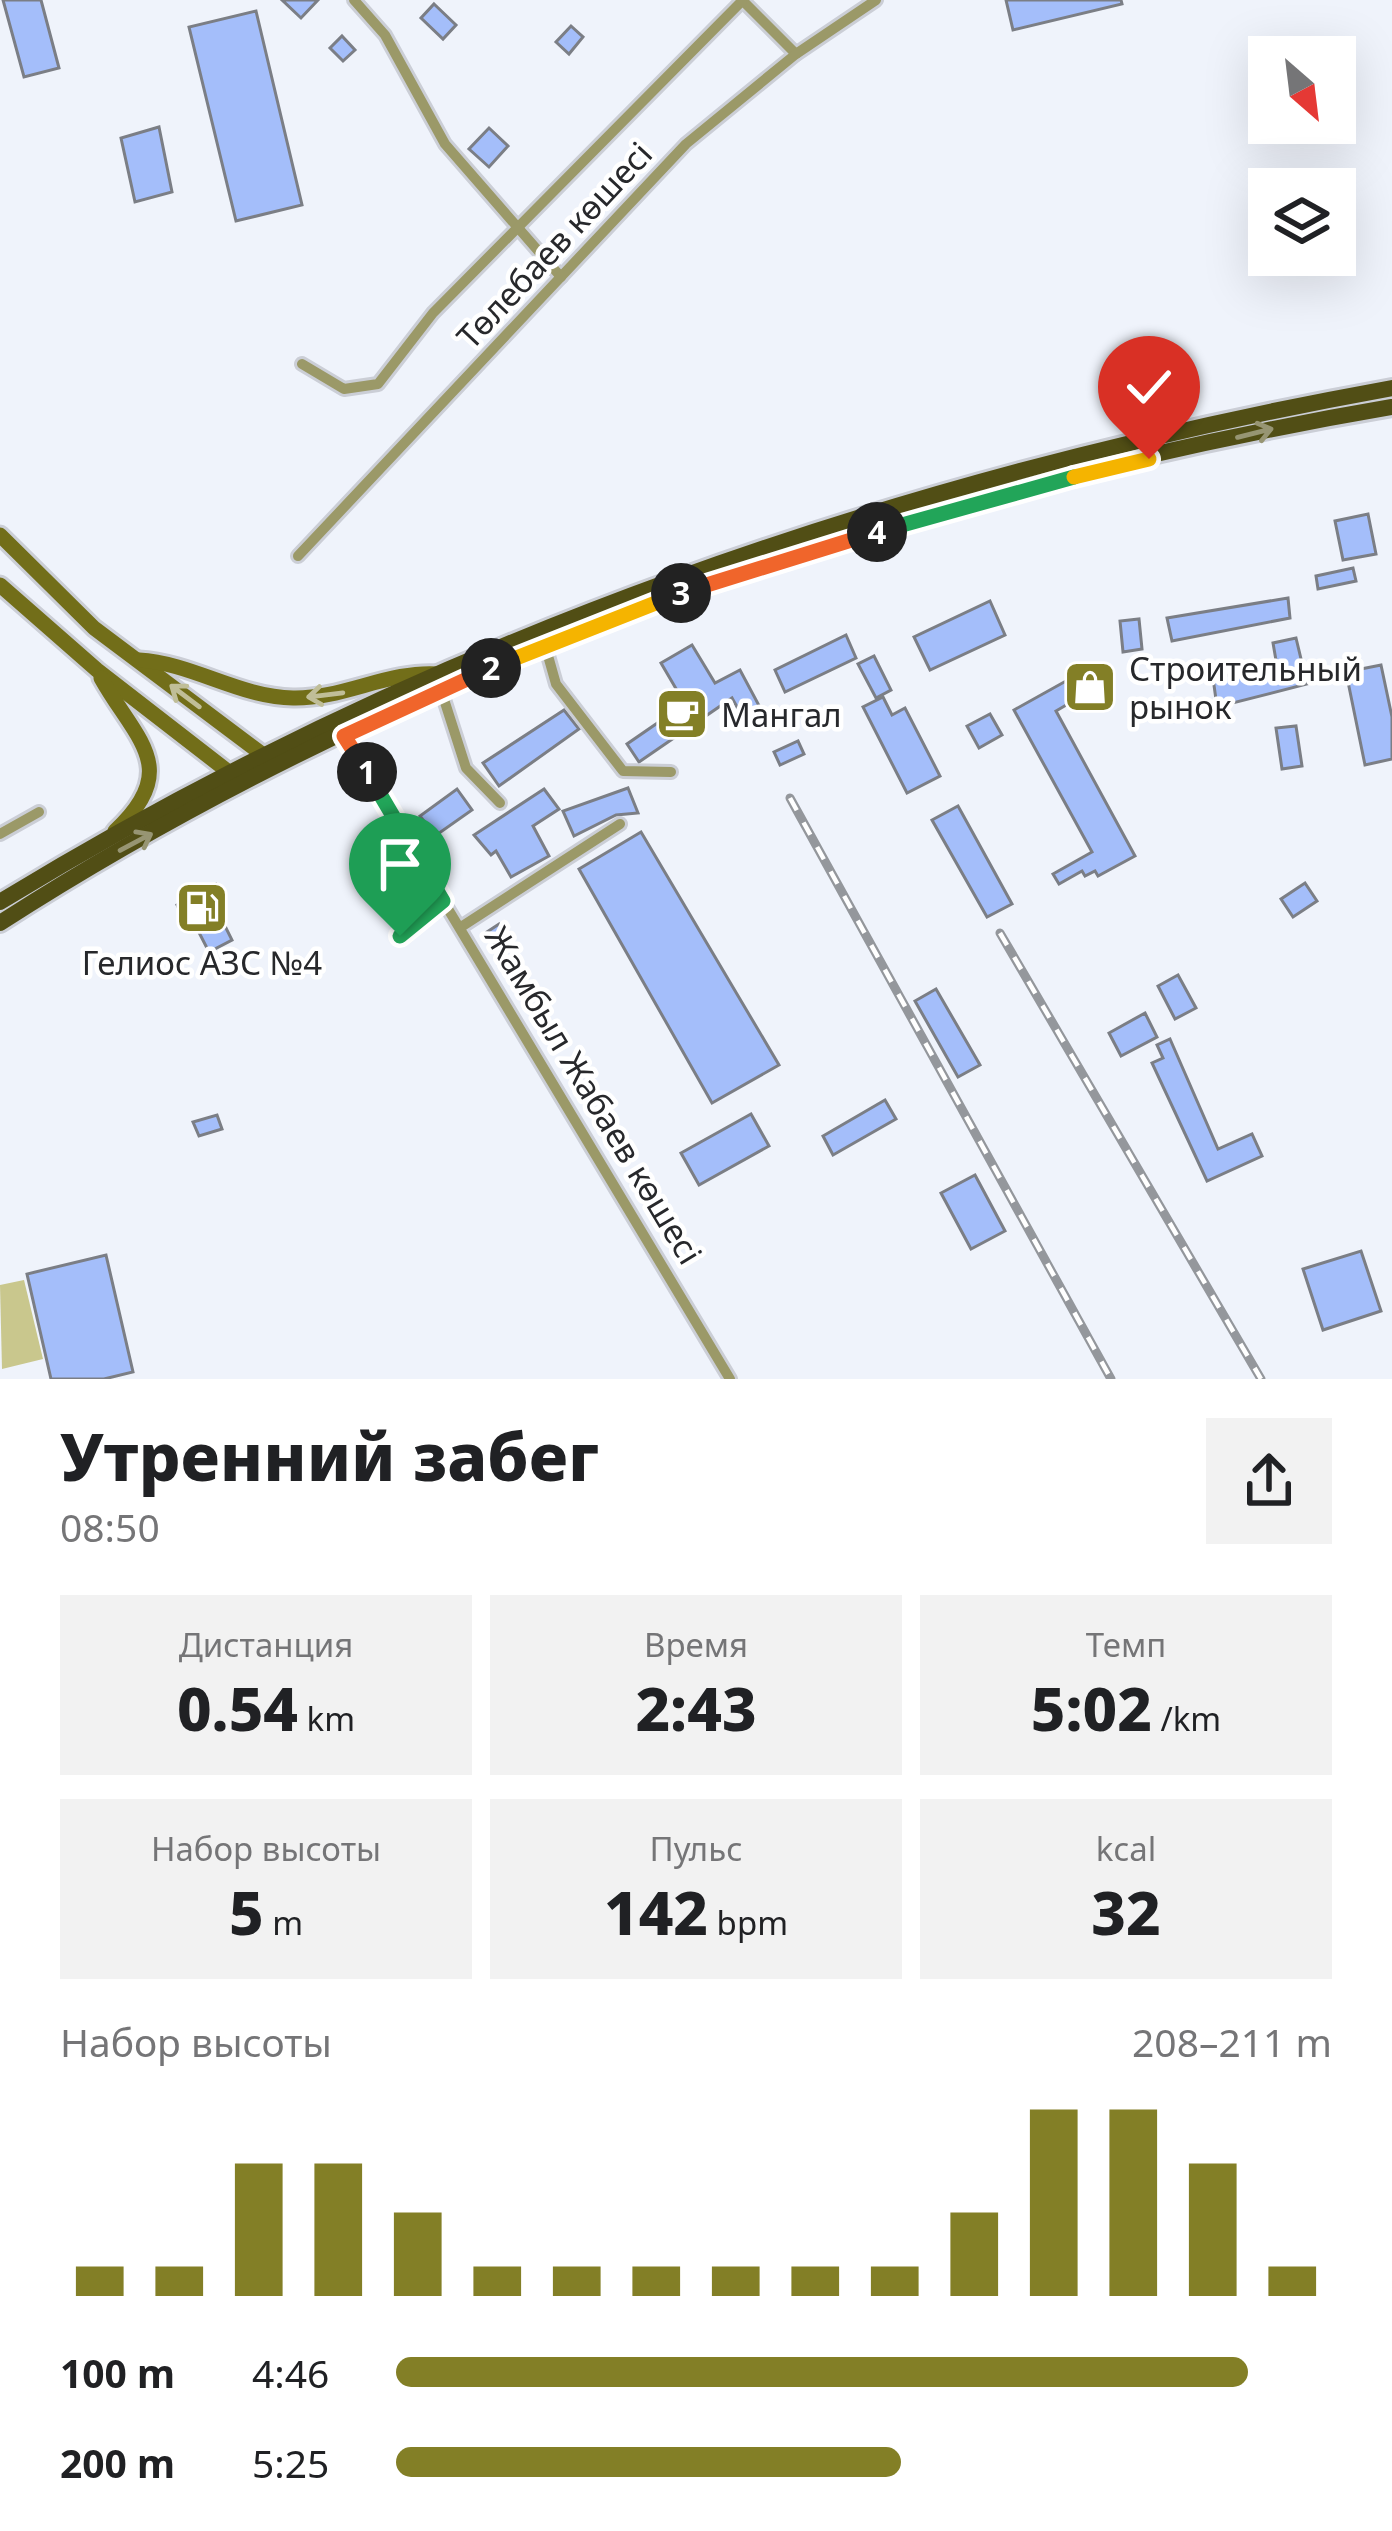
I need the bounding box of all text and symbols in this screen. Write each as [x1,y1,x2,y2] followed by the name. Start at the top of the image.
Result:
[1248,36,1356,144] north arrow
[1248,36,1356,276] map controls
[446,132,662,358] street label: Төлебаев көшесі
[1248,168,1356,276] button: layers
[1098,336,1200,459] pin
[1116,354,1182,420] icon: check
[1235,421,1273,443] one-way arrow
[847,502,907,562] pin: 4
[868,509,886,554] text: 4
[651,563,711,623] pin: 3
[672,570,690,615] text: 3
[461,638,521,698] pin: 2
[482,645,500,690] text: 2
[1129,646,1362,729] place label: Строительный рынок
[1062,659,1118,715] shop icon: Строительный рынок
[169,684,202,709] one-way arrow
[307,685,346,707] one-way arrow
[654,686,710,742] cafe icon: Мангал
[721,692,842,737] place label: Мангал
[337,742,397,802] pin: 1
[358,749,376,794] text: 1
[349,813,451,936] pin
[118,830,153,853] one-way arrow
[367,831,433,897] icon: arrive
[174,880,230,936] fuel station icon: Гелиос АЗС №4
[475,918,713,1272] street label: Жамбыл Жабаев көшесі
[82,940,322,985] place label: Гелиос АЗС №4
[60,1410,599,1500] text: Утренний забег
[1206,1418,1332,1544] button: share
[60,1500,160,1553] text: 08:50
[179,1622,353,1667] text: Дистанция
[644,1622,748,1667] text: Время
[1086,1622,1166,1667] text: Темп
[177,1667,298,1749] text: 0.54
[635,1667,757,1749] text: 2:43
[1031,1667,1152,1749] text: 5:02
[298,1696,355,1741] text: km
[1152,1696,1221,1741] text: /km
[151,1826,381,1871] text: Набор высоты
[650,1826,742,1871] text: Пульс
[1096,1826,1156,1871] text: kcal
[229,1871,264,1953] text: 5
[604,1871,708,1953] text: 142
[1091,1871,1161,1953] text: 32
[264,1900,303,1945] text: m
[708,1900,788,1945] text: bpm
[60,2015,332,2068] text: Набор высоты
[1132,2015,1332,2068] text: 208–211 m
[60,2346,175,2399] text: 100 m
[252,2346,329,2399] text: 4:46
[60,2436,175,2489] text: 200 m
[252,2436,329,2489] text: 5:25

